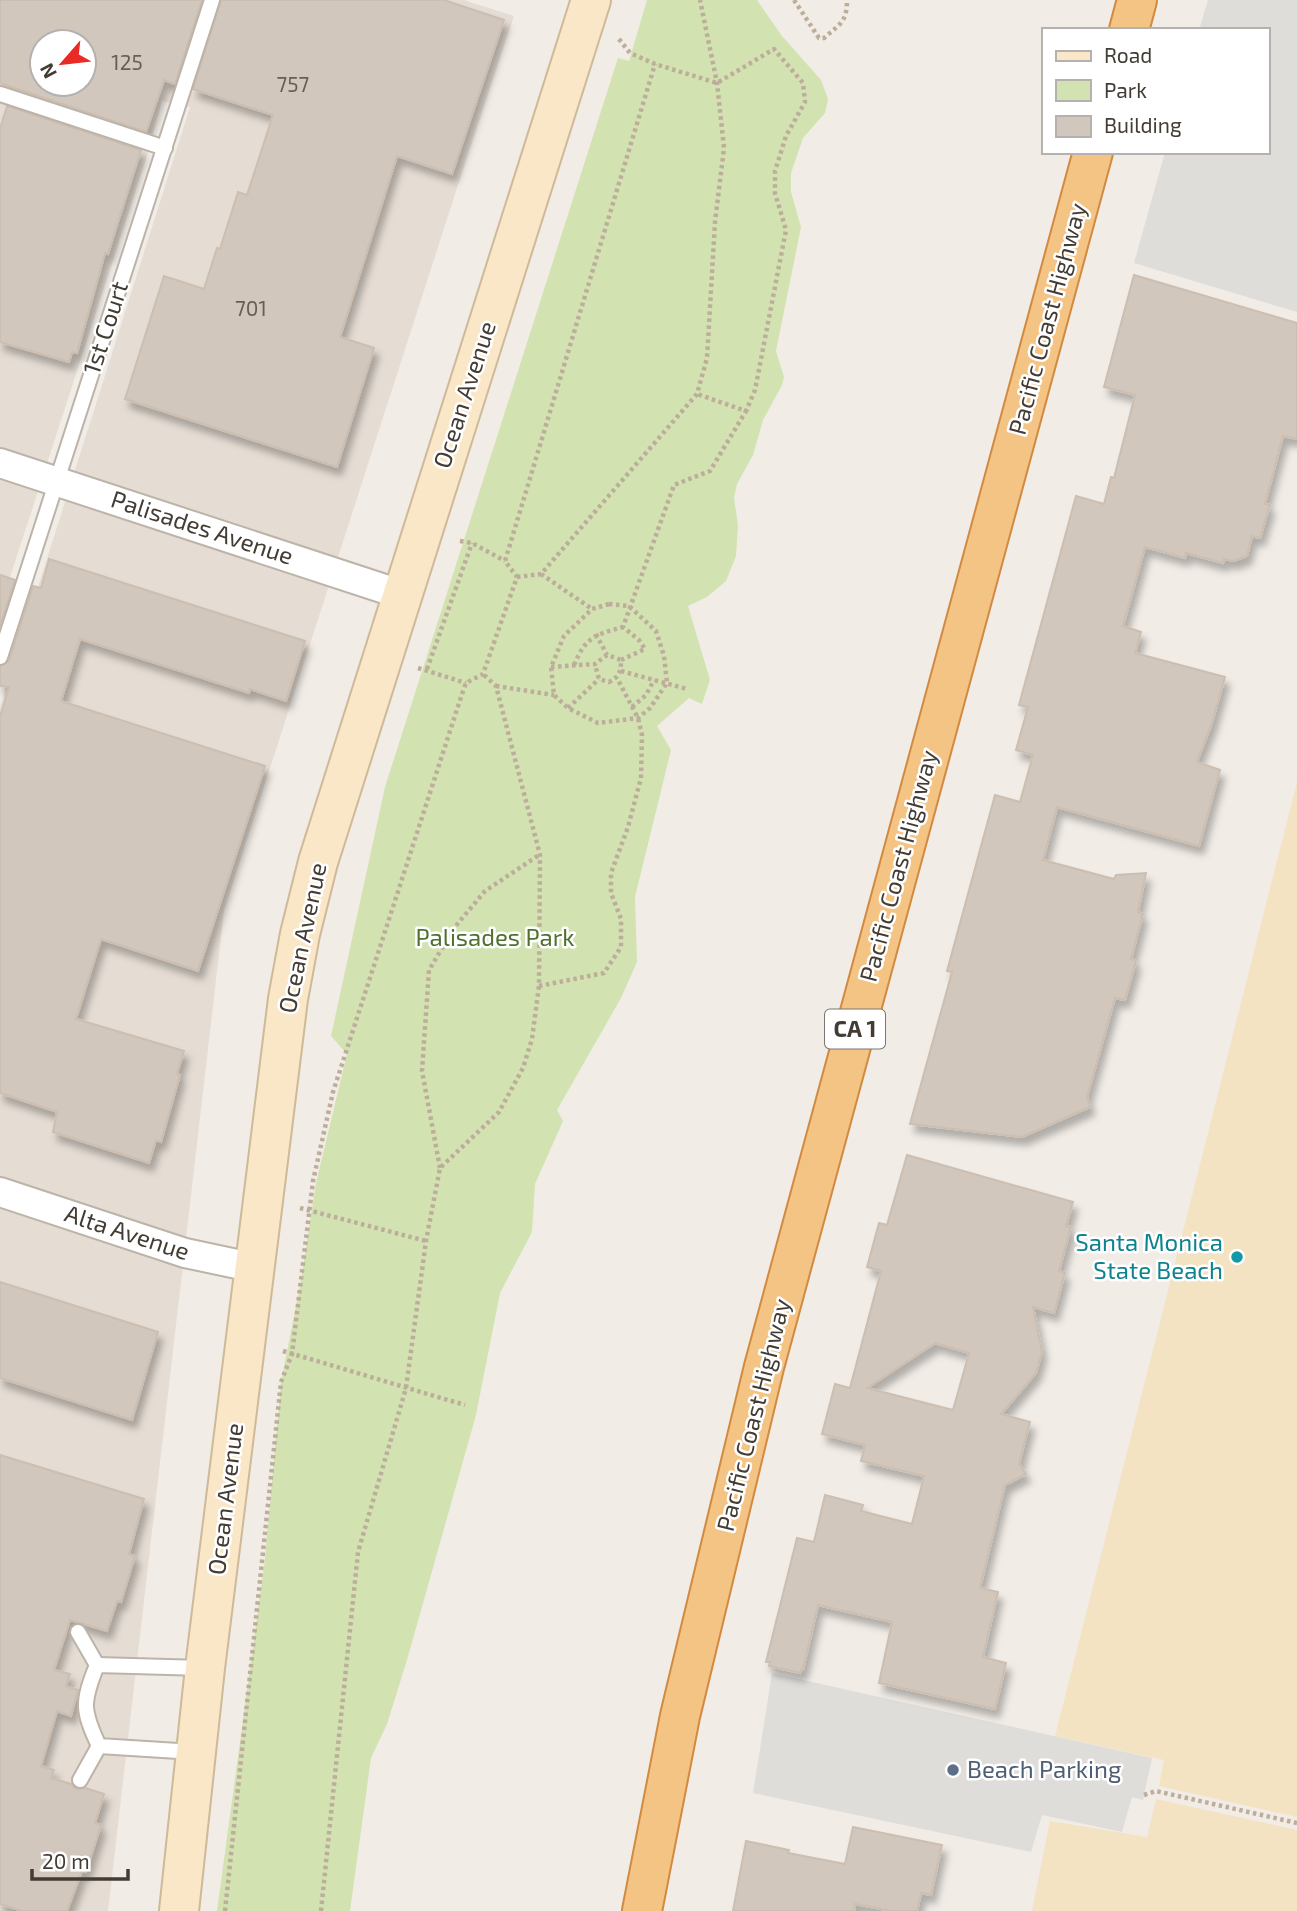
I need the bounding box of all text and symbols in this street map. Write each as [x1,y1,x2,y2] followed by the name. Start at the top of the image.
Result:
[28,28,98,98] north arrow
[1042,28,1269,154] legend
[1104,42,1152,67] text: Road
[111,49,143,74] house number: 125
[34,60,61,83] text: N
[277,71,310,96] house number: 757
[1104,77,1147,102] text: Park
[1104,112,1182,137] text: Building
[1002,199,1092,438] street label: Pacific Coast Highway
[76,277,133,378] street label: 1st Court
[235,295,267,320] house number: 701
[426,317,501,472] street label: Ocean Avenue
[108,483,297,570] street label: Palisades Avenue
[853,746,943,985] street label: Pacific Coast Highway
[271,860,332,1015] street label: Ocean Avenue
[416,922,574,951] park label: Palisades Park
[825,1010,885,1048] road number: CA 1
[61,1198,193,1265] street label: Alta Avenue
[1075,1227,1223,1284] place label: Santa Monica State Beach
[1229,1249,1245,1265] marker: Santa Monica State Beach
[710,1295,796,1534] street label: Pacific Coast Highway
[201,1421,248,1576] street label: Ocean Avenue
[967,1754,1121,1783] place label: Beach Parking
[945,1762,961,1778] marker: Beach Parking
[32,1838,128,1882] scale bar
[42,1848,90,1873] text: 20 m

